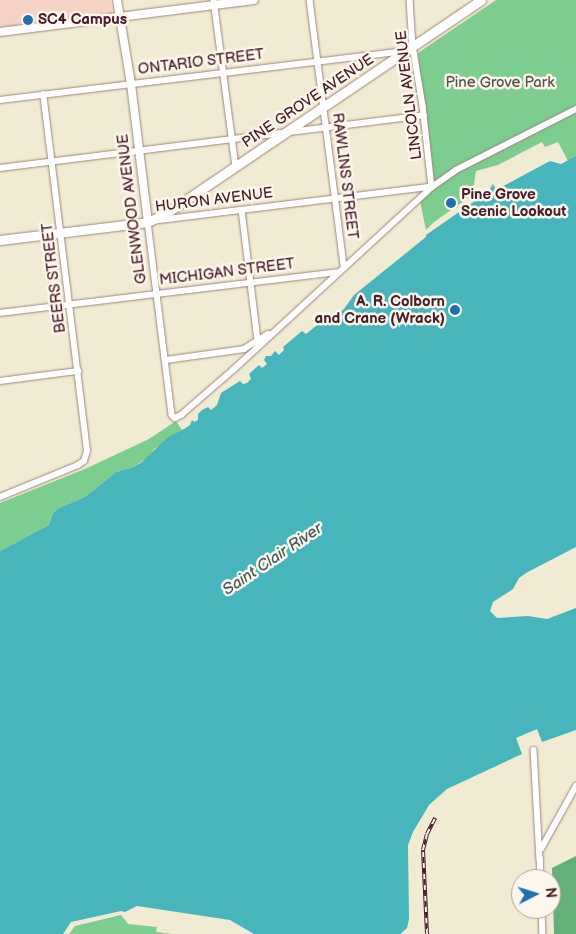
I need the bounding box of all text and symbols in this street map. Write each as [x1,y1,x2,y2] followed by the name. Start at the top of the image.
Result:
[38,11,127,29] place label: SC4 Campus
[22,14,34,26] marker: SC4 Campus
[392,29,426,161] street label: LINCOLN AVENUE
[137,45,265,79] street label: ONTARIO STREET
[239,50,377,152] street label: PINE GROVE AVENUE
[445,74,555,92] park label: Pine Grove Park
[328,112,362,240] street label: RAWLINS STREET
[114,133,150,285] street label: GLENWOOD AVENUE
[154,184,274,216] street label: HURON AVENUE
[461,185,566,220] place label: Pine Grove Scenic Lookout
[445,197,457,209] marker: Pine Grove Scenic Lookout
[38,222,70,334] street label: BEERS STREET
[158,255,296,289] street label: MICHIGAN STREET
[315,292,445,327] place label: A. R. Colborn and Crane (Wrack)
[449,304,461,316] marker: A. R. Colborn and Crane (Wrack)
[220,520,326,600] water label: Saint Clair River
[511,869,561,919] north arrow
[542,887,559,899] text: N

